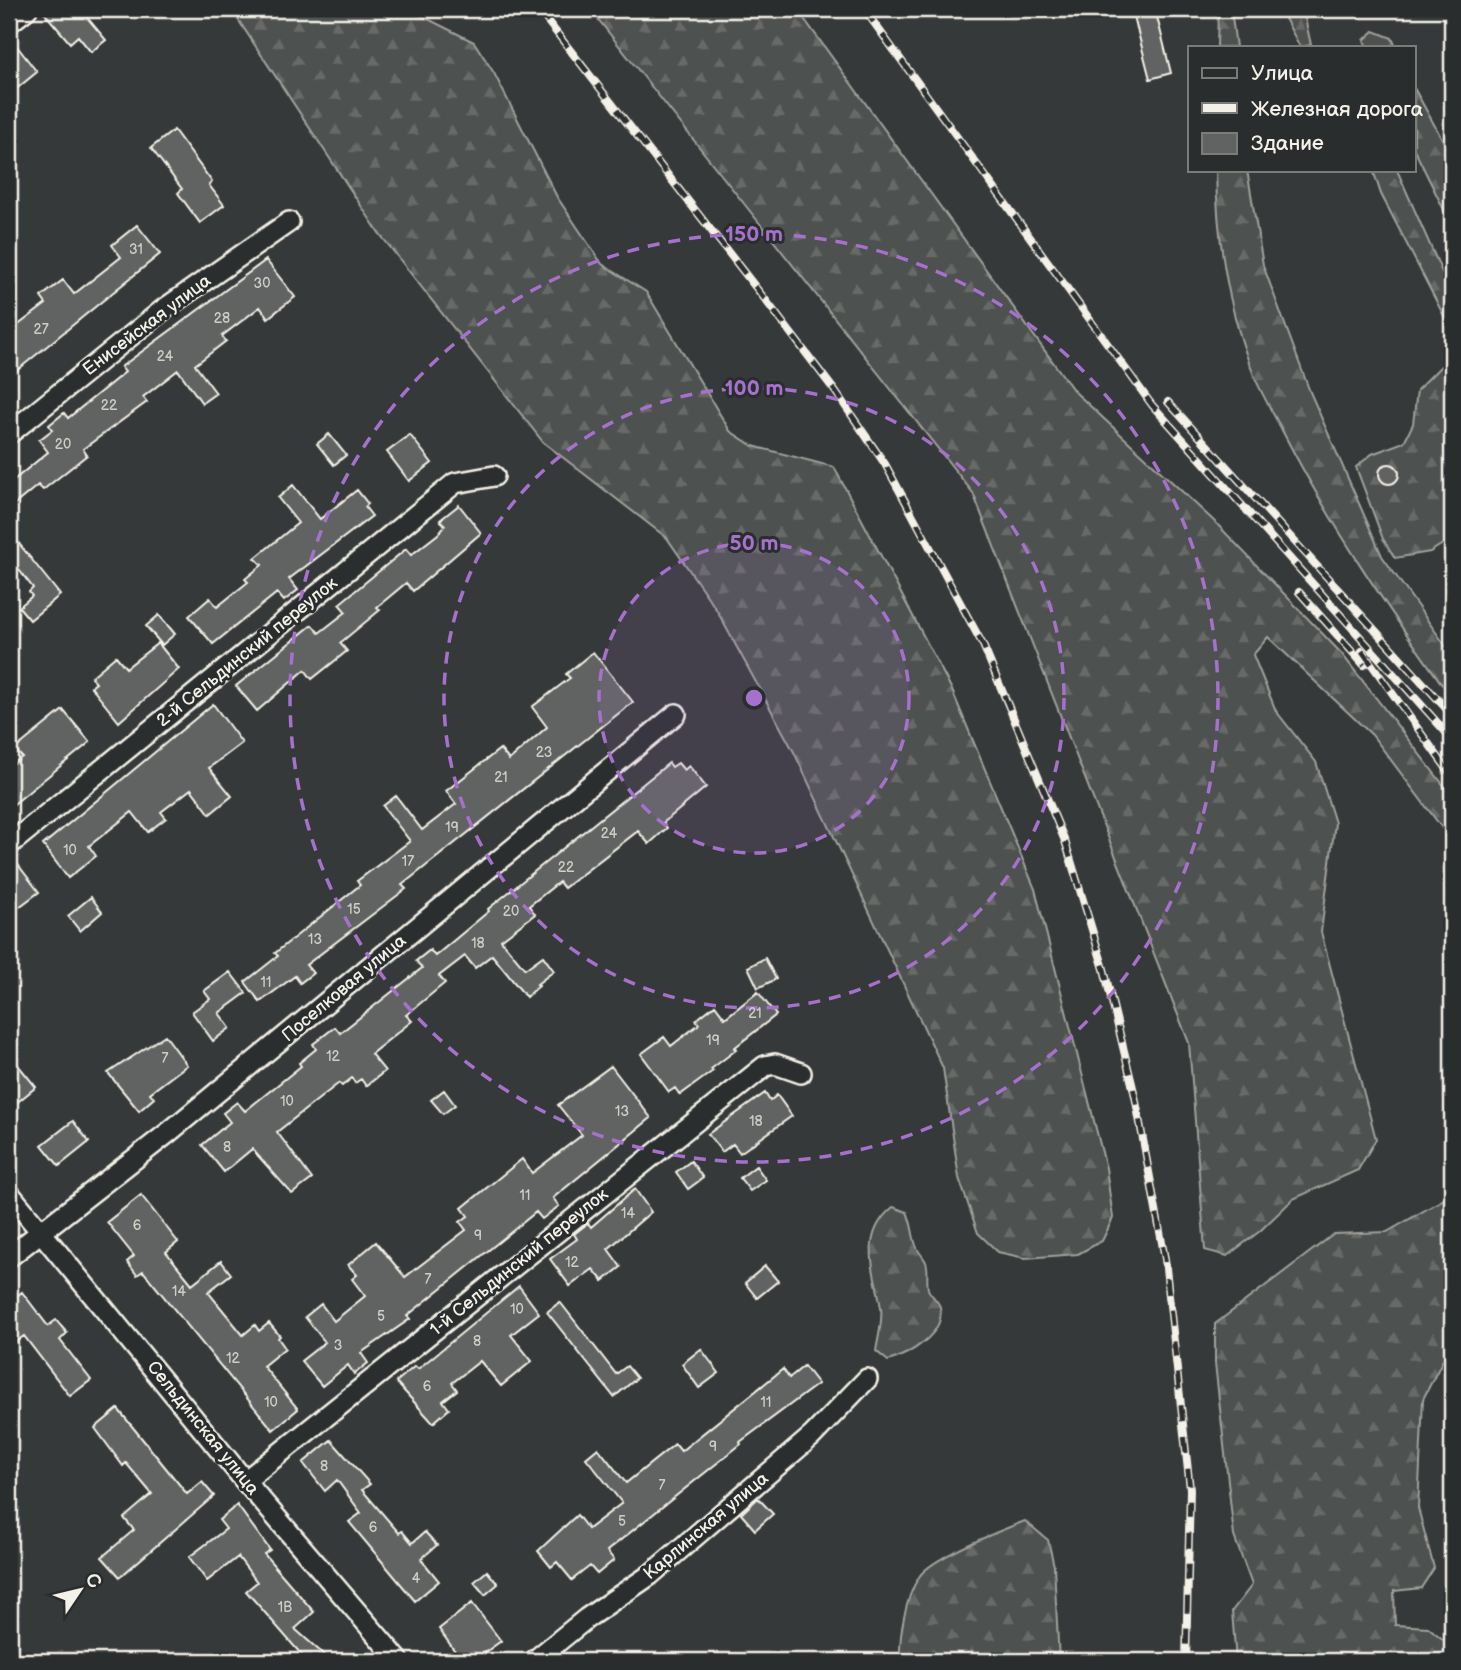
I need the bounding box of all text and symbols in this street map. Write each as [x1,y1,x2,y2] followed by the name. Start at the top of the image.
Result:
[1188,46,1416,172] legend
[1251,61,1314,86] text: Улица
[1251,97,1424,122] text: Железная дорога
[1251,131,1324,156] text: Здание
[725,222,783,247] text: 150 m
[129,241,143,258] house number: 31
[79,270,215,380] street label: Енисейская улица
[254,275,270,292] house number: 30
[214,310,230,327] house number: 28
[33,321,49,338] house number: 27
[157,348,174,365] house number: 24
[725,376,783,401] text: 100 m
[101,397,118,414] house number: 22
[55,436,71,453] house number: 20
[730,531,778,556] text: 50 m
[152,572,342,731] street label: 2-й Сельдинский переулок
[742,686,766,710] centre of rings
[536,744,552,761] house number: 23
[494,769,508,786] house number: 21
[445,819,459,836] house number: 19
[601,825,618,842] house number: 24
[63,842,77,859] house number: 10
[402,853,414,870] house number: 17
[558,859,575,876] house number: 22
[347,901,361,918] house number: 15
[503,903,519,920] house number: 20
[278,930,411,1046] street label: Поселковая улица
[308,931,322,948] house number: 13
[471,935,485,952] house number: 18
[261,974,271,991] house number: 11
[748,1005,762,1022] house number: 21
[706,1032,720,1049] house number: 19
[326,1048,341,1065] house number: 12
[162,1050,169,1067] house number: 7
[280,1093,294,1110] house number: 10
[615,1103,629,1120] house number: 13
[749,1113,763,1130] house number: 18
[223,1139,231,1156] house number: 8
[426,1183,613,1340] street label: 1-й Сельдинский переулок
[520,1187,530,1204] house number: 11
[621,1205,635,1222] house number: 14
[133,1217,142,1234] house number: 6
[474,1227,482,1244] house number: 9
[565,1254,580,1271] house number: 12
[425,1271,432,1288] house number: 7
[172,1283,186,1300] house number: 14
[510,1301,524,1318] house number: 10
[377,1308,385,1325] house number: 5
[473,1333,481,1350] house number: 8
[334,1337,342,1354] house number: 3
[226,1350,241,1367] house number: 12
[143,1357,264,1499] street label: Сельдинская улица
[423,1378,432,1395] house number: 6
[264,1394,278,1411] house number: 10
[761,1394,771,1411] house number: 11
[709,1438,717,1455] house number: 9
[320,1458,328,1475] house number: 8
[639,1468,773,1584] street label: Карлинская улица
[659,1477,666,1494] house number: 7
[618,1513,626,1530] house number: 5
[369,1519,378,1536] house number: 6
[46,1554,116,1624] north arrow
[79,1569,106,1593] text: С
[412,1570,421,1587] house number: 4
[278,1599,292,1616] house number: 1В

